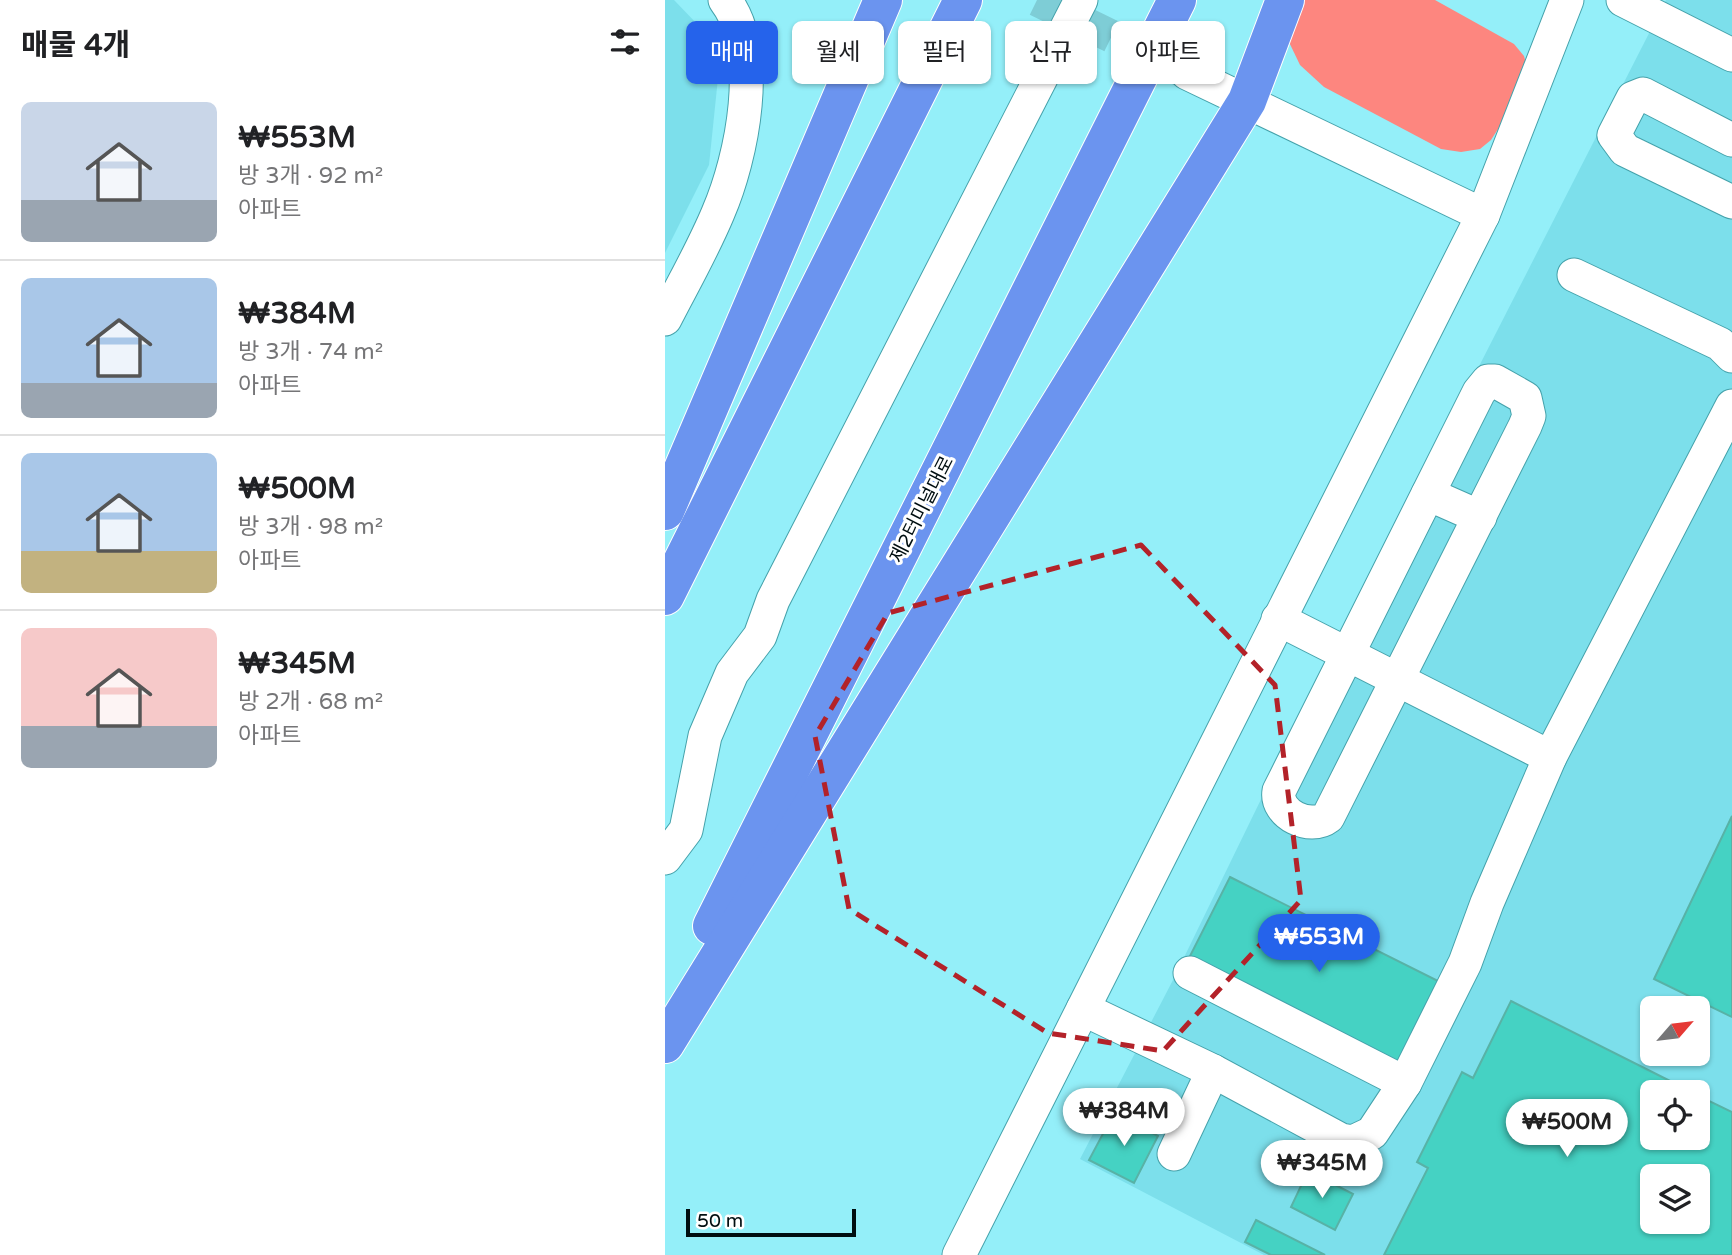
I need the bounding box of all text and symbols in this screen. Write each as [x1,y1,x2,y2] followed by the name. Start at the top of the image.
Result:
[686,21,778,84] chip: 매매
[792,21,884,84] chip: 월세
[898,21,991,84] chip: 필터
[1005,21,1097,84] chip: 신규
[1111,21,1225,84] chip: 아파트
[606,23,644,61] icon: filters
[21,27,130,64] text: 매물 4개
[238,119,356,156] text: ₩553M
[77,130,161,214] icon: home
[238,162,383,190] text: 방 3개 · 92 m²
[238,196,301,224] text: 아파트
[238,295,356,332] text: ₩384M
[77,306,161,390] icon: home
[238,338,383,366] text: 방 3개 · 74 m²
[238,372,301,400] text: 아파트
[886,452,958,566] street label: 제2터미널대로
[238,470,356,507] text: ₩500M
[77,481,161,565] icon: home
[238,513,383,541] text: 방 3개 · 98 m²
[238,547,301,575] text: 아파트
[238,645,356,682] text: ₩345M
[77,656,161,740] icon: home
[238,688,383,716] text: 방 2개 · 68 m²
[238,722,301,750] text: 아파트
[1270,914,1368,974] pin: ₩553M
[1274,923,1364,951] text: ₩553M
[1640,996,1710,1066] north arrow
[1640,996,1710,1234] map controls
[1640,1080,1710,1150] button: locate
[1075,1088,1173,1148] pin: ₩384M
[1079,1097,1169,1125] text: ₩384M
[1518,1100,1616,1159] pin: ₩500M
[1522,1108,1612,1136] text: ₩500M
[1273,1140,1371,1200] pin: ₩345M
[1277,1149,1367,1177] text: ₩345M
[1640,1164,1710,1234] button: layers
[686,1206,856,1238] scale bar
[697,1210,743,1232] text: 50 m

